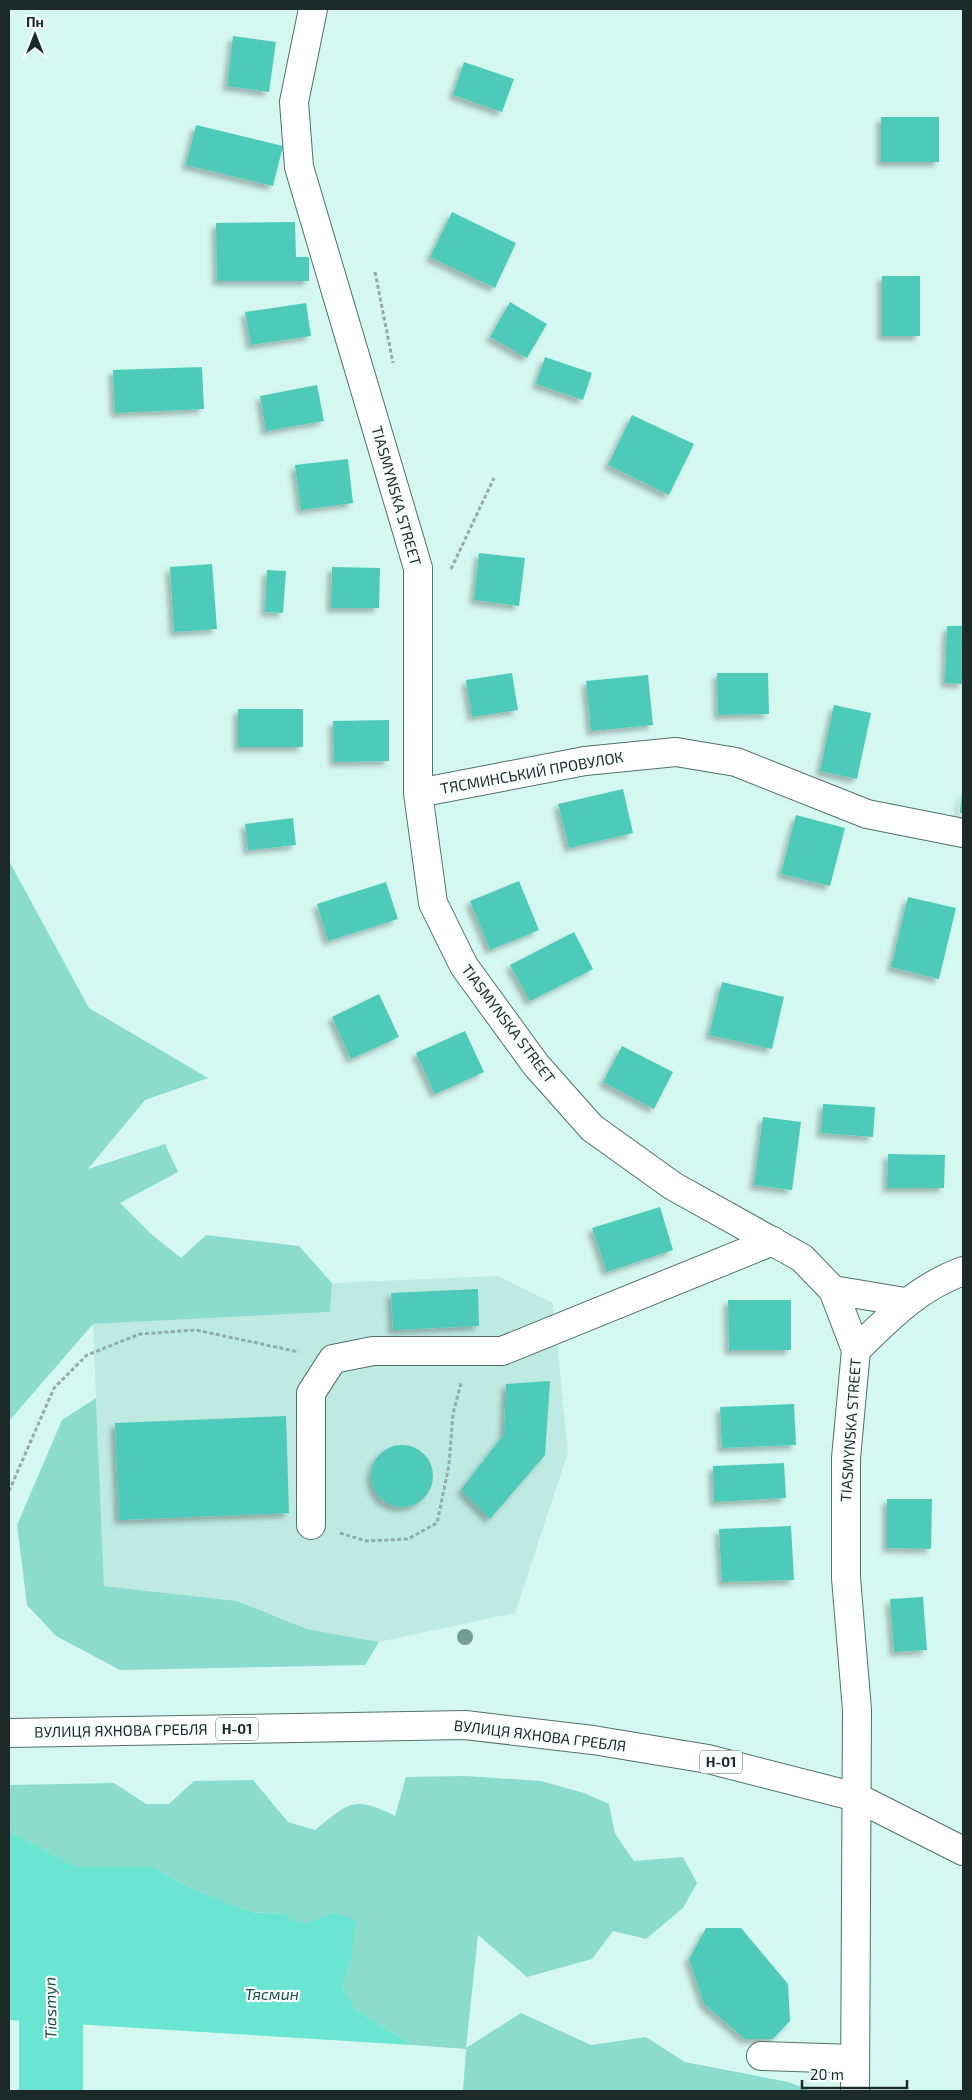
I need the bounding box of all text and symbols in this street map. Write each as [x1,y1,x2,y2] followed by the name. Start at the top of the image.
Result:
[10,10,60,60] north arrow
[26,13,44,30] text: Пн
[368,424,426,568] street label: TIASMYNSKA STREET
[439,747,625,797] street label: ТЯСМИНСЬКИЙ ПРОВУЛОК
[458,960,560,1087] street label: TIASMYNSKA STREET
[836,1357,864,1502] street label: TIASMYNSKA STREET
[453,1716,627,1755] street label: ВУЛИЦЯ ЯХНОВА ГРЕБЛЯ
[216,1718,258,1740] road number: Н-01
[34,1719,208,1741] street label: ВУЛИЦЯ ЯХНОВА ГРЕБЛЯ
[700,1750,742,1774] road number: Н-01
[39,1977,61,2039] water label: Tiasmyn
[245,1984,299,2003] water label: Тясмин
[802,2058,907,2090] scale bar
[810,2065,844,2083] text: 20 m

